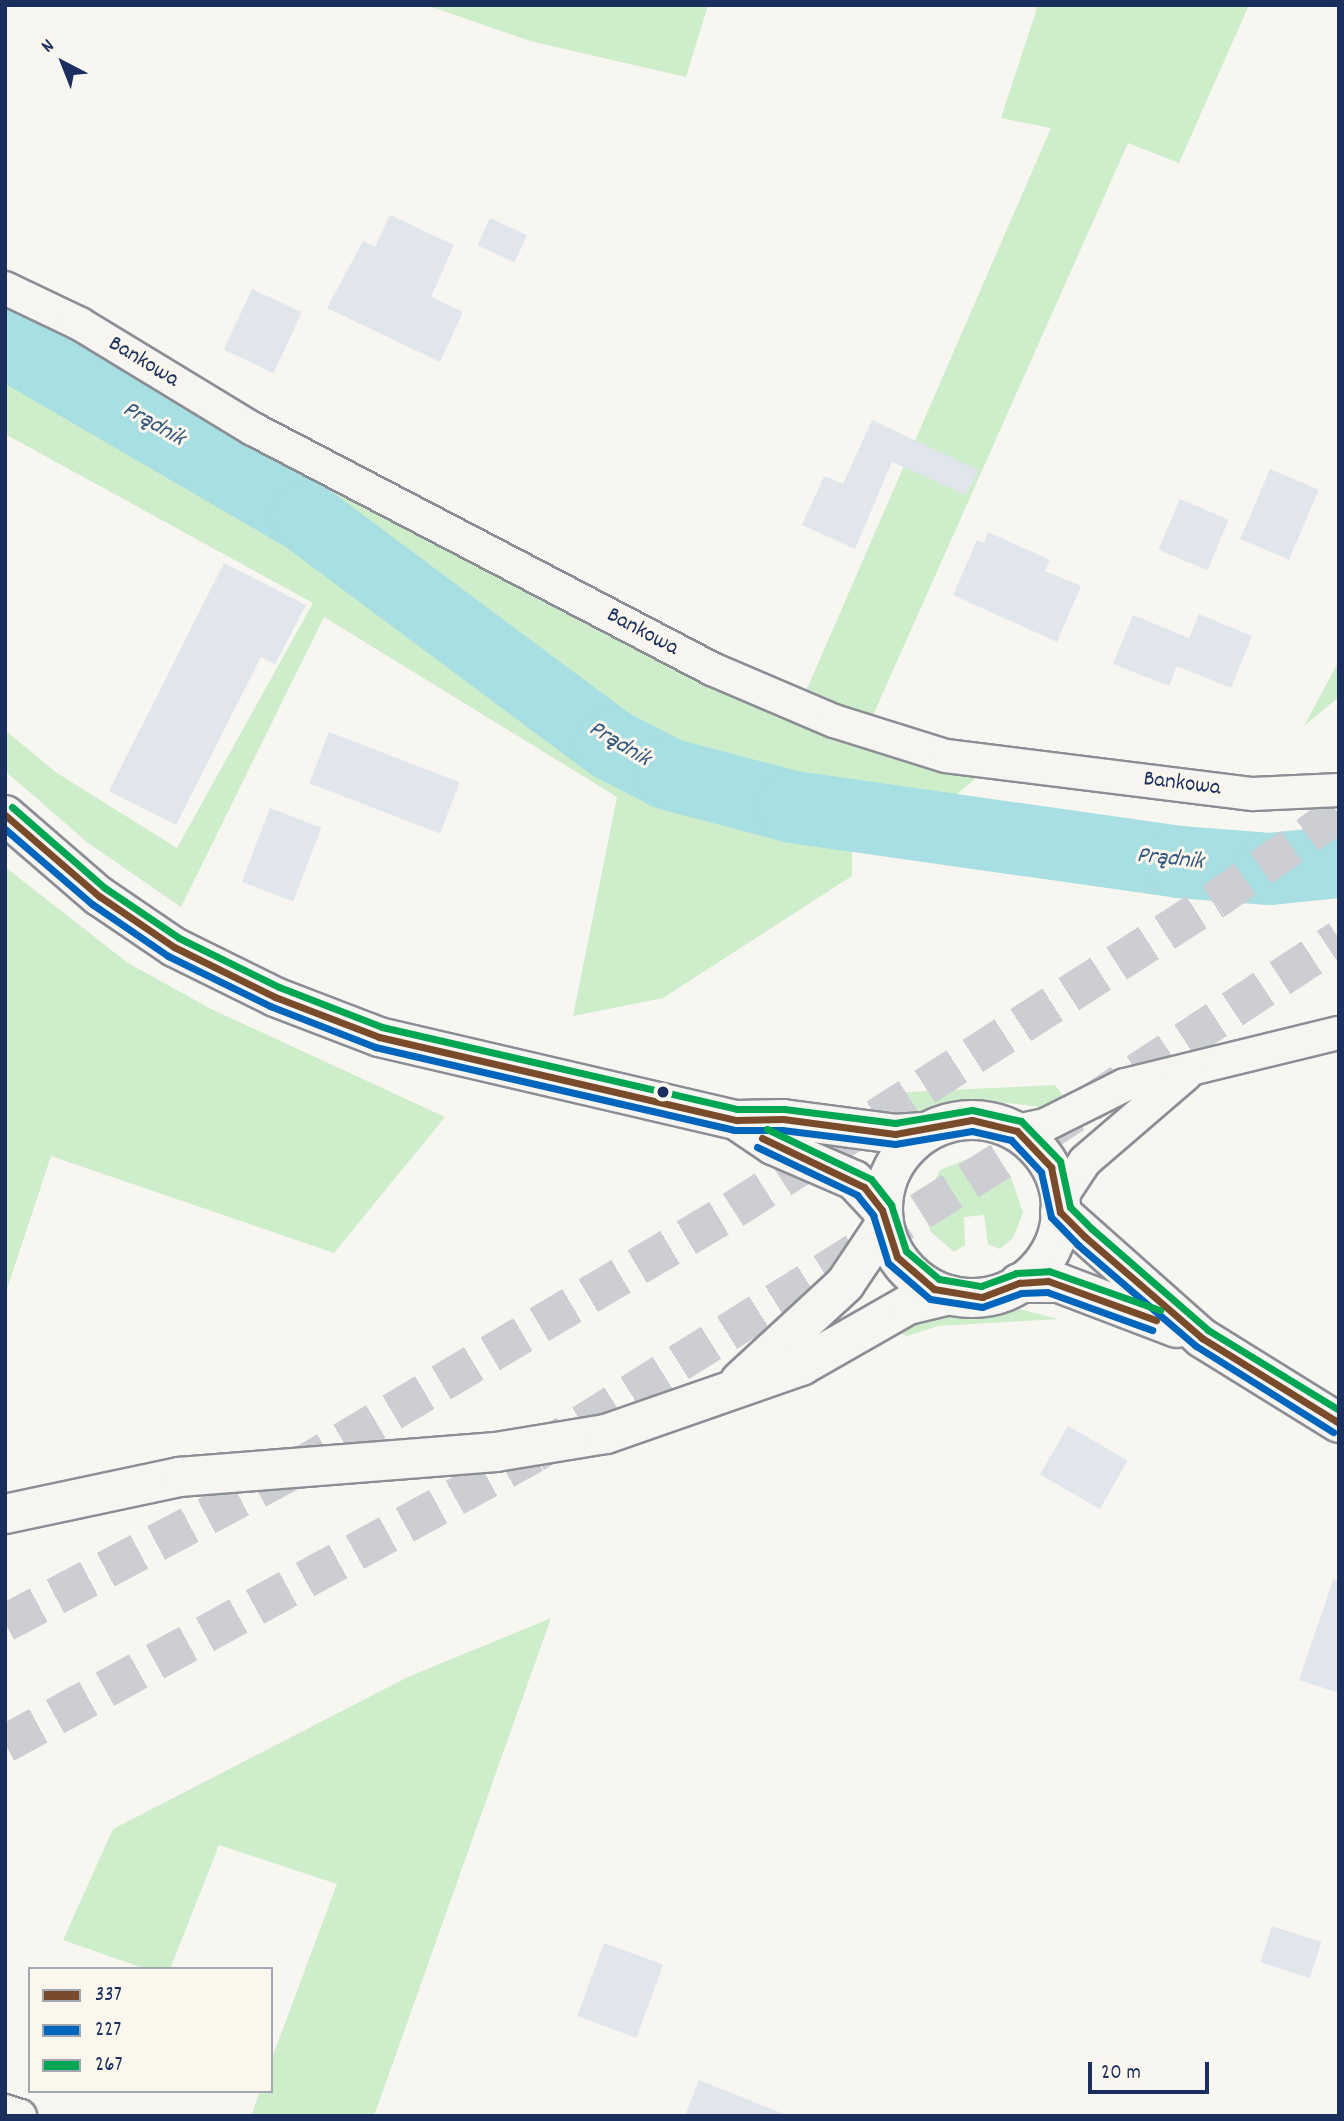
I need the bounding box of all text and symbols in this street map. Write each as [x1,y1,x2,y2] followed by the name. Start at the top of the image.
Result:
[28,28,98,98] north arrow
[36,34,61,60] text: N
[103,331,183,395] street label: Bankowa
[117,396,189,454] water label: Prądnik
[601,603,683,663] street label: Bankowa
[583,715,655,775] water label: Prądnik
[1142,767,1222,803] street label: Bankowa
[1135,842,1205,878] water label: Prądnik
[656,1085,670,1099] unlabelled marker
[28,1967,273,2093] legend
[95,1981,122,2011] text: 337
[95,2016,121,2046] text: 227
[1092,2048,1213,2092] scale bar
[95,2051,123,2081] text: 267
[1101,2059,1141,2089] text: 20 m

